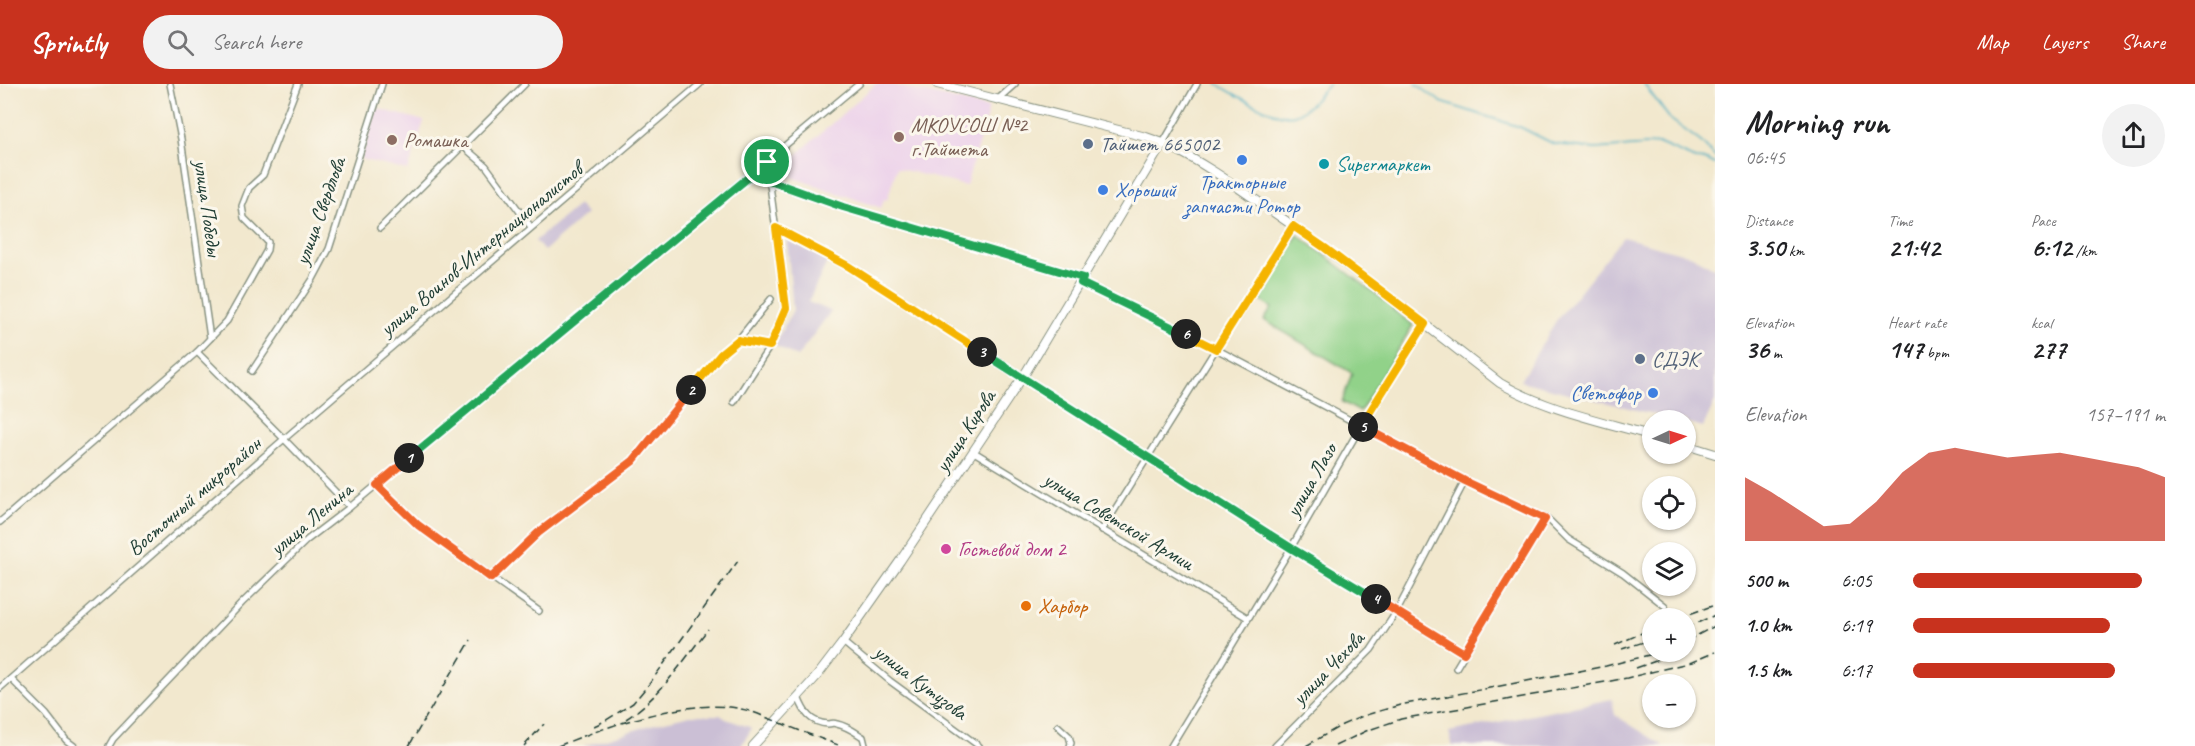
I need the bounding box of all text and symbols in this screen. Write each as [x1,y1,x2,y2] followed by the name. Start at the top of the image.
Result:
[143,15,563,69] search box
[30,25,107,60] text: Sprintly
[164,26,197,59] icon: search
[212,28,301,56] text: Search here
[1976,29,2009,55] text: Map
[2042,29,2088,55] text: Layers
[2121,29,2165,55] text: Share
[1745,101,1889,143] text: Morning run
[2102,104,2165,167] button: share
[911,112,1029,162] place label: МКОУСОШ №2 г.Тайшета
[404,127,470,153] place label: Ромашка
[892,130,906,144] marker: МКОУСОШ №2 г.Тайшета
[1100,131,1221,157] place label: Тайшет 665002
[385,133,399,147] marker: Ромашка
[741,136,792,187] pin
[1081,137,1095,151] marker: Тайшет 665002
[750,145,783,178] icon: arrive
[1745,145,1785,170] text: 06:45
[288,151,352,270] street label: улица Свердлова
[1336,151,1430,177] place label: Superмаркет
[1235,153,1249,167] marker: Тракторные запчасти Ротор
[373,154,591,343] street label: улица Воинов-Интернационалистов
[188,156,228,260] street label: улица Победы
[1317,157,1331,171] marker: Superмаркет
[1181,169,1301,220] place label: Тракторные запчасти Ротор
[1115,177,1177,203] place label: Хороший
[1096,183,1110,197] marker: Хороший
[1745,211,1793,231] text: Distance
[1888,211,1912,231] text: Time
[2031,211,2056,231] text: Pace
[1745,231,1785,264] text: 3.50
[1888,231,1940,264] text: 21:42
[2031,231,2072,264] text: 6:12
[1785,241,1804,261] text: km
[2072,241,2097,261] text: /km
[1745,313,1794,333] text: Elevation
[1888,313,1946,333] text: Heart rate
[2031,313,2052,333] text: kcal
[1171,319,1201,349] pin: 6
[1182,324,1190,344] text: 6
[1745,333,1769,366] text: 36
[1888,333,1923,366] text: 147
[2031,333,2066,366] text: 277
[967,337,997,367] pin: 3
[978,342,986,362] text: 3
[1769,343,1782,363] text: m
[1923,343,1949,363] text: bpm
[1652,346,1702,372] place label: СДЭК
[1633,352,1647,366] marker: СДЭК
[676,375,706,405] pin: 2
[687,380,695,400] text: 2
[1571,380,1642,406] place label: Светофор
[928,383,1002,479] street label: улица Кирова
[1646,386,1660,400] marker: Светофор
[1745,402,1807,427] text: Elevation
[2086,402,2165,427] text: 157–191 m
[1642,410,1696,464] north arrow
[1642,410,1696,728] map controls
[1348,412,1378,442] pin: 5
[1360,417,1366,437] text: 5
[122,430,267,561] street label: Восточный микрорайон
[1279,436,1344,523] street label: улица Лазо
[394,443,424,473] pin: 1
[405,448,413,468] text: 1
[1037,465,1200,577] street label: улица Советской Армии
[263,475,359,562] street label: улица Ленина
[1642,476,1696,530] button: locate
[958,536,1067,562] place label: Гостевой дом 2
[939,542,953,556] marker: Гостевой дом 2
[1642,542,1696,596] button: layers
[1745,568,1788,593] text: 500 m
[1841,568,1872,593] text: 6:05
[1361,584,1391,614] pin: 4
[1372,589,1380,609] text: 4
[1038,593,1089,619] place label: Харбор
[1019,599,1033,613] marker: Харбор
[1642,608,1696,662] button: +
[1745,613,1792,638] text: 1.0 km
[1841,613,1872,638] text: 6:19
[1285,624,1371,712] street label: улица Чехова
[867,637,974,727] street label: улица Кутузова
[1745,658,1791,683] text: 1.5 km
[1841,658,1872,683] text: 6:17
[1642,674,1696,728] button: −

